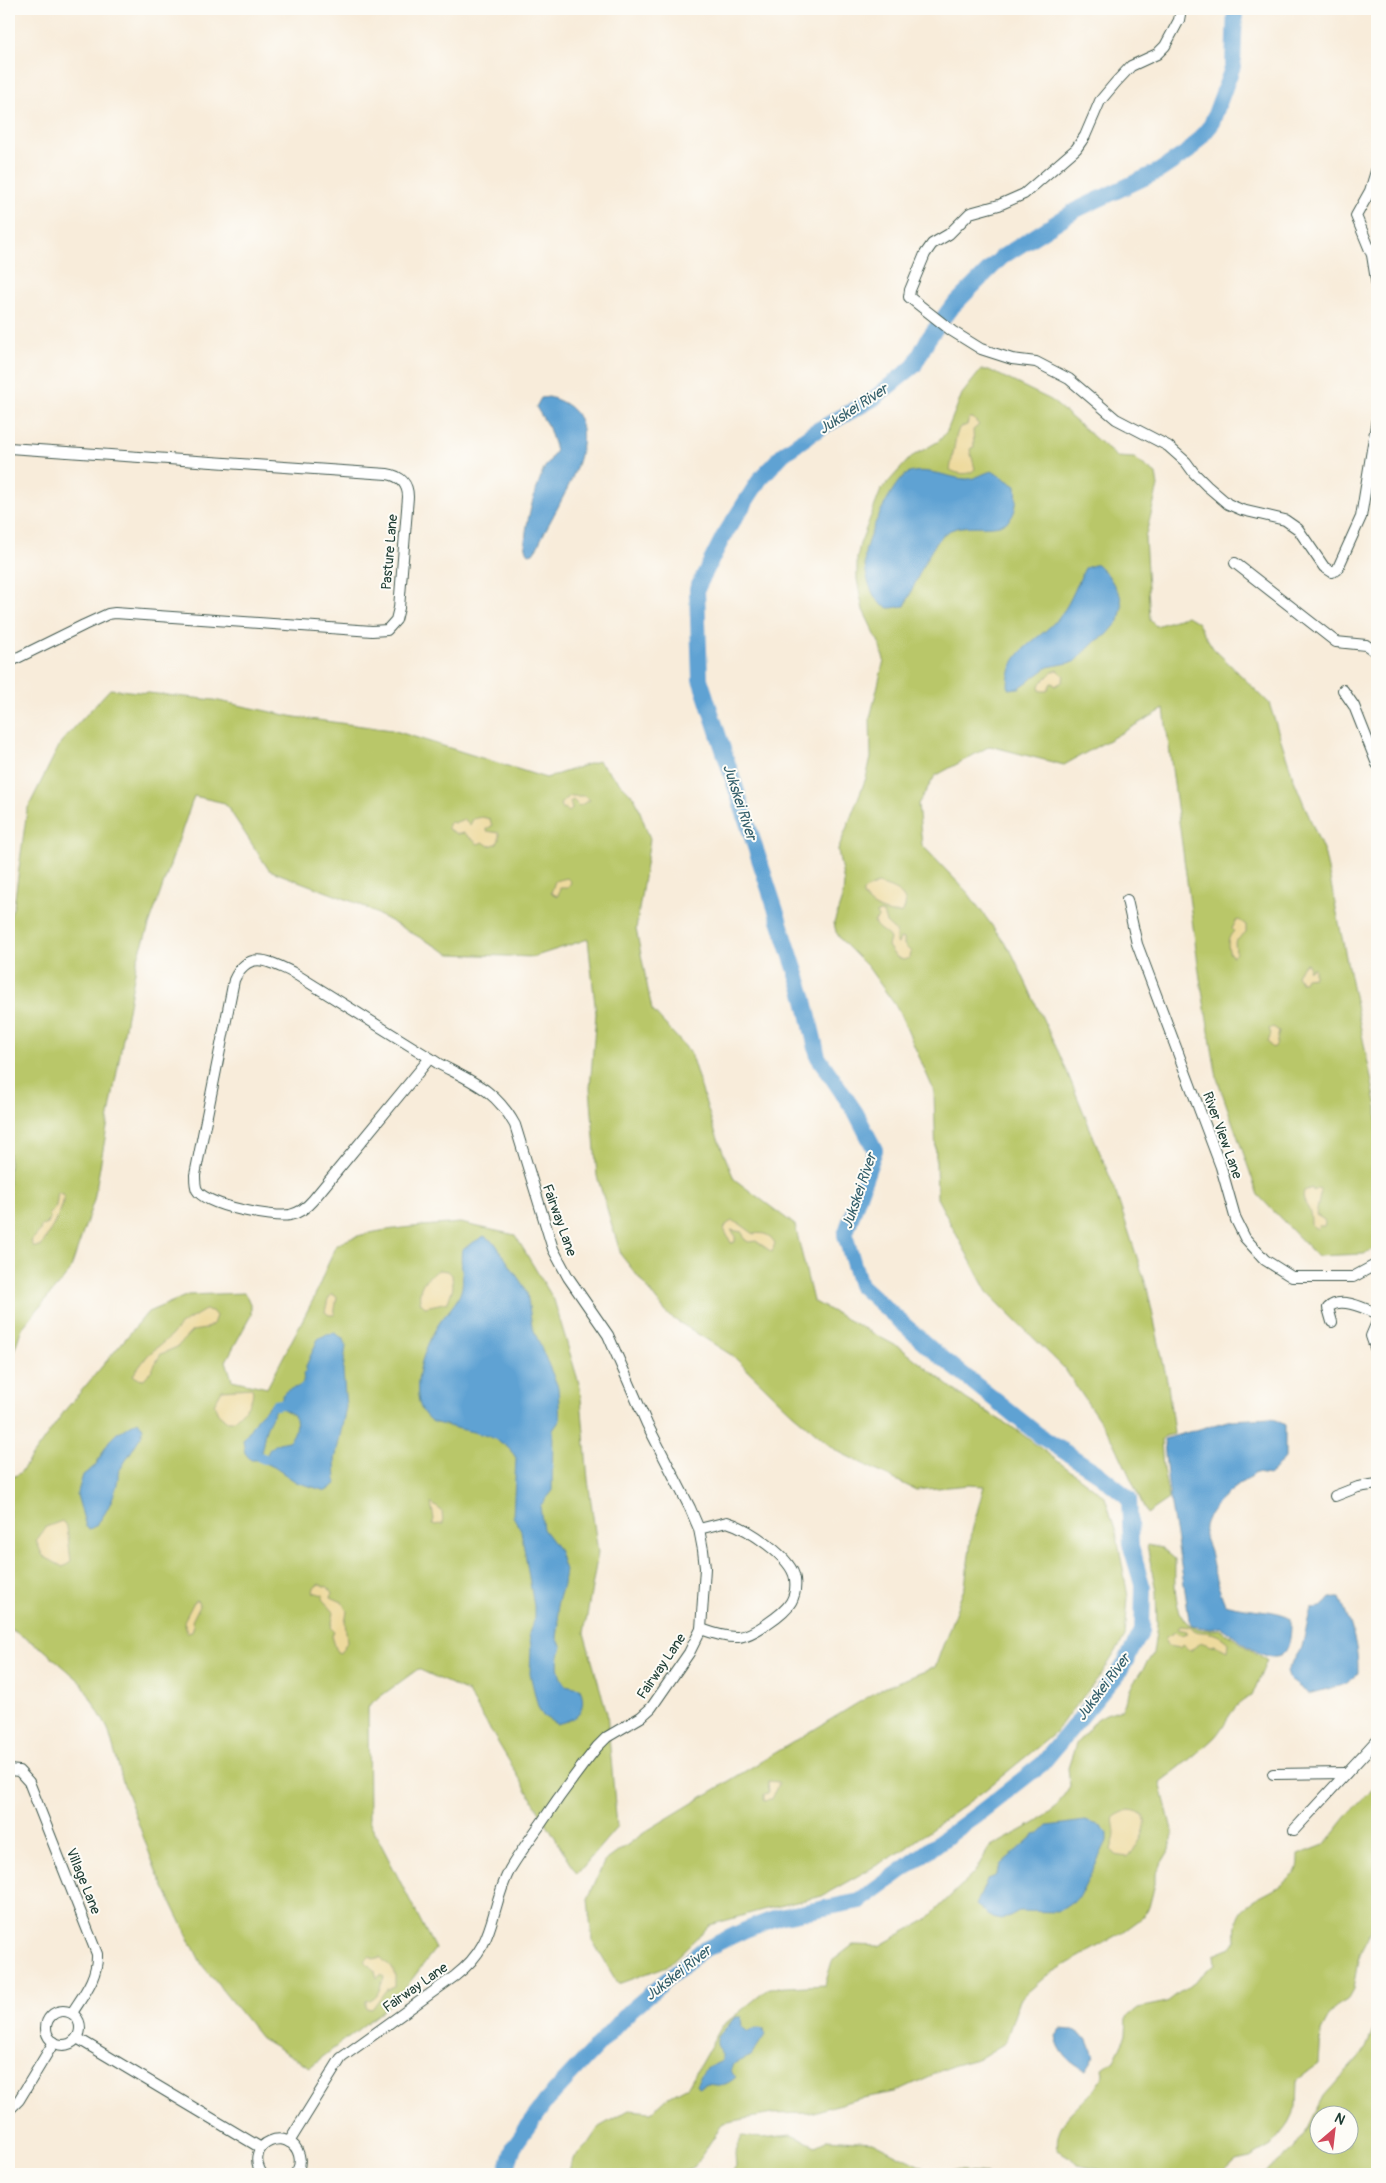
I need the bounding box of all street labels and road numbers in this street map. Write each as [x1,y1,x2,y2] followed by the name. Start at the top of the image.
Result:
[378,513,401,591] street label: Pasture Lane
[1199,1089,1246,1181] street label: River View Lane
[539,1182,580,1259] street label: Fairway Lane
[633,1630,690,1702] street label: Fairway Lane
[63,1846,105,1917] street label: Village Lane
[380,1959,451,2016] street label: Fairway Lane

